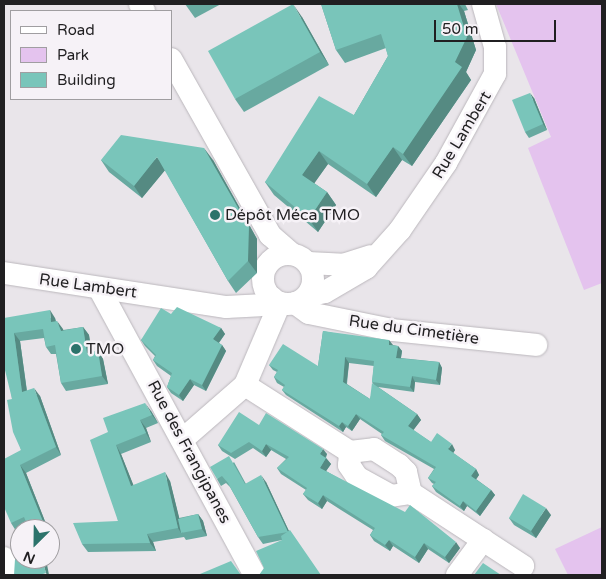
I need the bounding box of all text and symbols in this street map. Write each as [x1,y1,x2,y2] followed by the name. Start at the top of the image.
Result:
[10,10,172,100] legend
[436,10,558,42] scale bar
[442,20,479,38] text: 50 m
[57,21,95,39] text: Road
[57,46,89,64] text: Park
[57,71,116,89] text: Building
[428,88,496,182] street label: Rue Lambert
[225,205,360,225] place label: Dépôt Méca TMO
[209,209,221,221] marker: Dépôt Méca TMO
[38,270,138,302] street label: Rue Lambert
[348,311,480,349] street label: Rue du Cimetière
[86,339,124,359] place label: TMO
[70,343,82,355] marker: TMO
[143,377,235,527] street label: Rue des Frangipanes
[10,519,60,569] north arrow
[21,547,38,567] text: N

